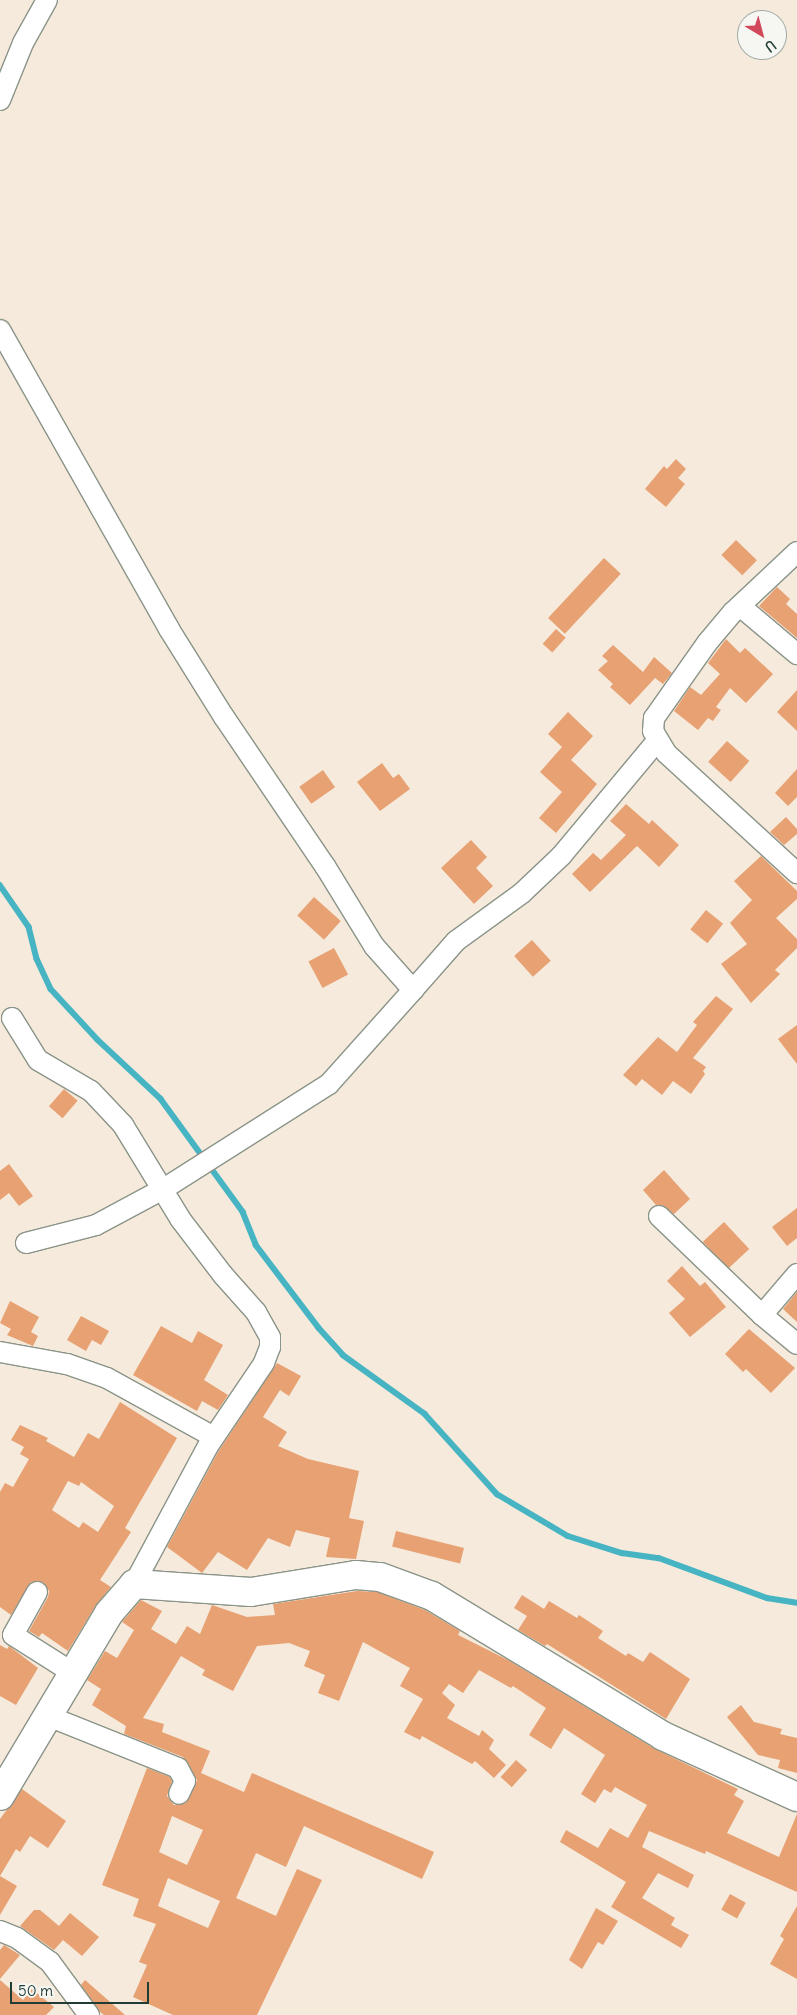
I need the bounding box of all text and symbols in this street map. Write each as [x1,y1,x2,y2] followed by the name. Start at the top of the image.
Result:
[737,10,787,60] north arrow
[761,36,780,56] text: U
[12,1972,151,2004] scale bar
[18,1981,53,2000] text: 50 m

